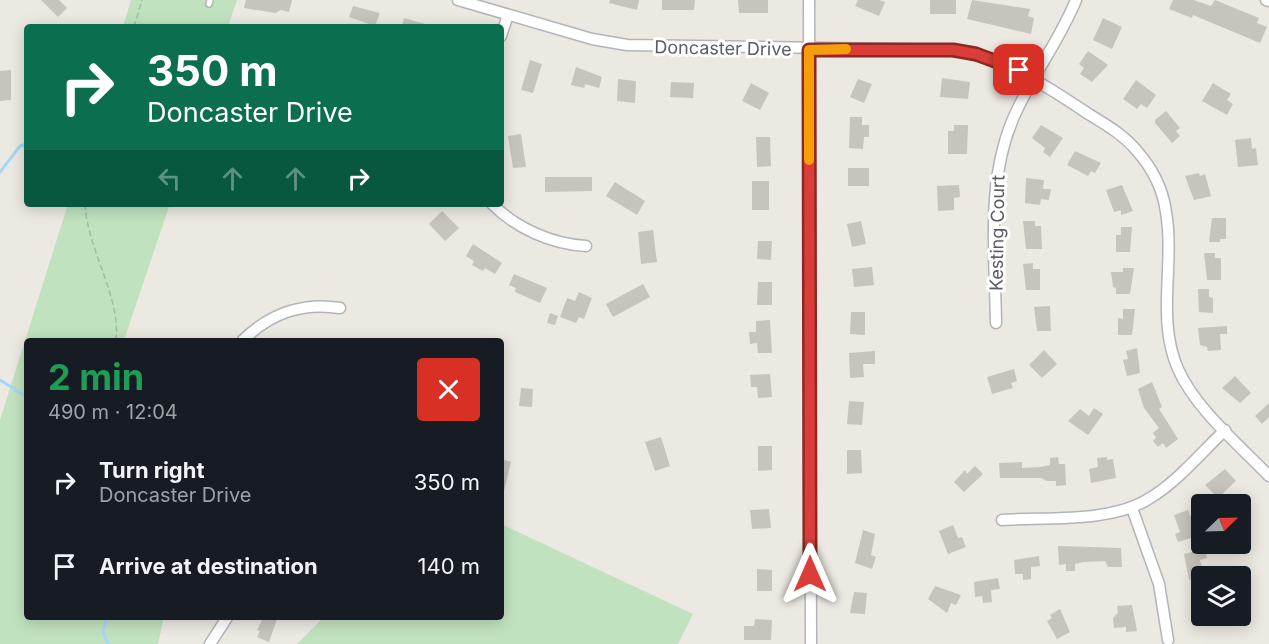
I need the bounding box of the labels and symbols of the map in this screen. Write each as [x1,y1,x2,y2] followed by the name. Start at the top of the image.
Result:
[654,36,792,60] street label: Doncaster Drive
[993,44,1044,95] pin
[985,175,1009,291] street label: Kesting Court
[1191,494,1251,554] north arrow
[778,542,842,606] position arrow

